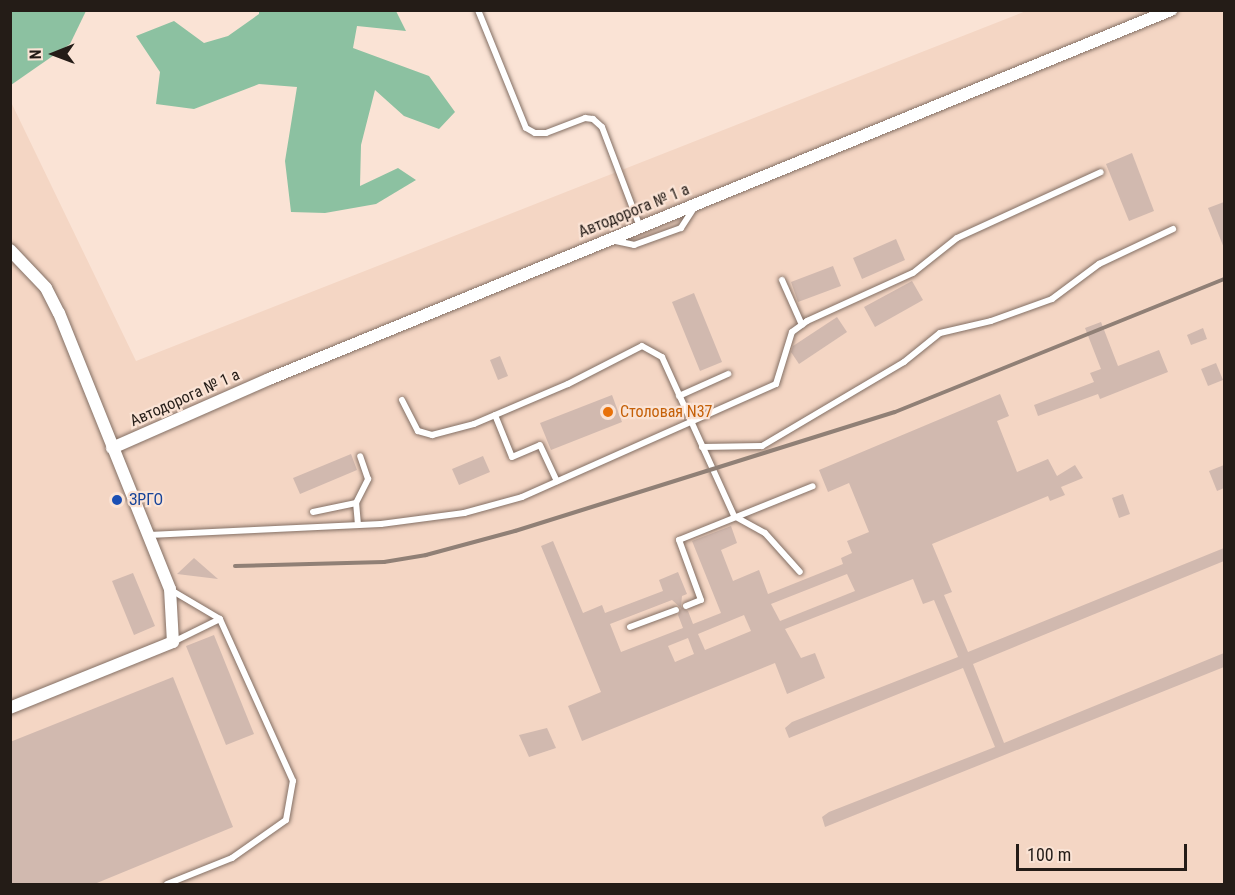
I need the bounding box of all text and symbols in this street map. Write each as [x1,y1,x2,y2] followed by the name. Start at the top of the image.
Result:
[24,24,84,84] north arrow
[26,49,45,59] text: N
[576,180,692,242] street label: Автодорога № 1 а
[127,365,243,431] street label: Автодорога № 1 а
[620,402,712,422] place label: Столовая N37
[601,405,615,419] marker: Столовая N37
[129,490,163,510] place label: ЗРГО
[110,493,124,507] marker: ЗРГО
[1019,832,1190,870] scale bar
[1027,844,1071,865] text: 100 m

